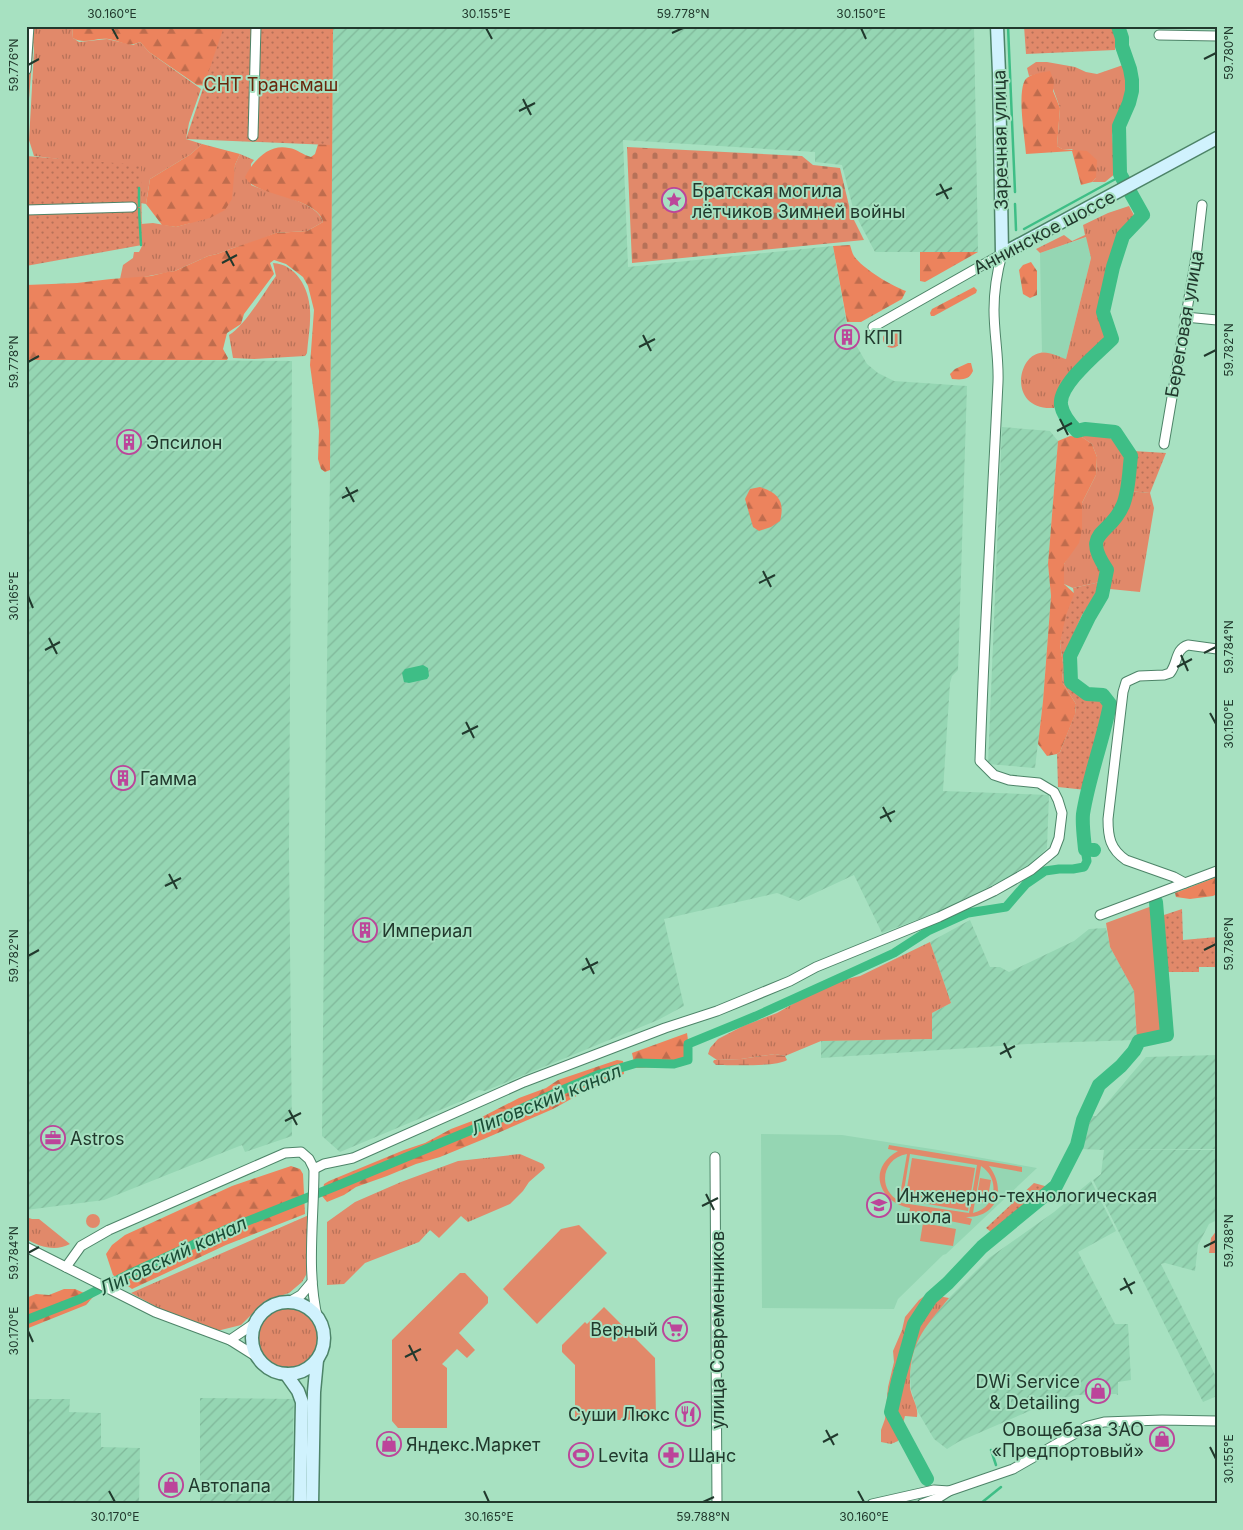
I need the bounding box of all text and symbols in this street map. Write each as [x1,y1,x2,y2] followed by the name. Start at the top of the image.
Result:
[87,6,137,21] text: 30.160°E
[461,6,511,21] text: 30.155°E
[656,6,710,21] text: 59.778°N
[836,6,886,21] text: 30.150°E
[1221,26,1236,80] text: 59.780°N
[6,38,21,92] text: 59.776°N
[988,70,1012,210] street label: Заречная улица
[204,74,338,95] park label: СНТ Трансмаш
[692,180,906,222] place label: Братская могила лётчиков Зимней войны
[969,186,1119,278] street label: Аннинское шоссе
[661,187,687,213] place icon: Братская могила лётчиков Зимней войны
[1161,249,1207,399] street label: Береговая улица
[1221,323,1236,377] text: 59.782°N
[834,324,860,350] building icon: КПП
[864,327,903,348] place label: КПП
[6,335,21,389] text: 59.778°N
[116,429,142,455] building icon: Эпсилон
[146,432,222,453] place label: Эпсилон
[6,571,21,621] text: 30.165°E
[1221,620,1236,674] text: 59.784°N
[1221,699,1236,749] text: 30.150°E
[110,765,136,791] building icon: Гамма
[140,768,197,789] place label: Гамма
[352,917,378,943] building icon: Империал
[1221,917,1236,971] text: 59.786°N
[382,920,473,941] place label: Империал
[6,929,21,983] text: 59.782°N
[467,1059,625,1141] water label: Лиговский канал
[40,1125,66,1151] office icon: Astros
[70,1128,125,1149] place label: Astros
[896,1185,1157,1227] place label: Инженерно-технологическая школа
[866,1192,892,1218] school or university icon: Инженерно-технологическая школа
[95,1212,251,1300] water label: Лиговский канал
[1221,1214,1236,1268] text: 59.788°N
[6,1226,21,1280] text: 59.784°N
[707,1231,728,1429] street label: улица Современников
[6,1307,21,1355] text: 30.170°E
[662,1316,688,1342] supermarket icon: Верный
[590,1319,658,1340] place label: Верный
[975,1371,1080,1413] place label: DWi Service & Detailing
[1085,1378,1111,1404] shop icon: DWi Service & Detailing
[675,1401,701,1427] restaurant icon: Суши Люкс
[568,1404,670,1425] place label: Суши Люкс
[991,1419,1144,1461] place label: Овощебаза ЗАО «Предпортовый»
[1149,1426,1175,1452] shop icon: Овощебаза ЗАО «Предпортовый»
[376,1431,402,1457] shop icon: Яндекс.Маркет
[406,1434,541,1455] place label: Яндекс.Маркет
[1221,1434,1236,1484] text: 30.155°E
[568,1442,594,1468] sports icon: Levita
[658,1442,684,1468] pharmacy icon: Шанс
[598,1445,649,1466] place label: Levita
[688,1445,736,1466] place label: Шанс
[158,1472,184,1498] shop icon: Автопапа
[188,1475,271,1496] place label: Автопапа
[91,1509,139,1524] text: 30.170°E
[464,1509,514,1524] text: 30.165°E
[676,1509,730,1524] text: 59.788°N
[839,1509,889,1524] text: 30.160°E

